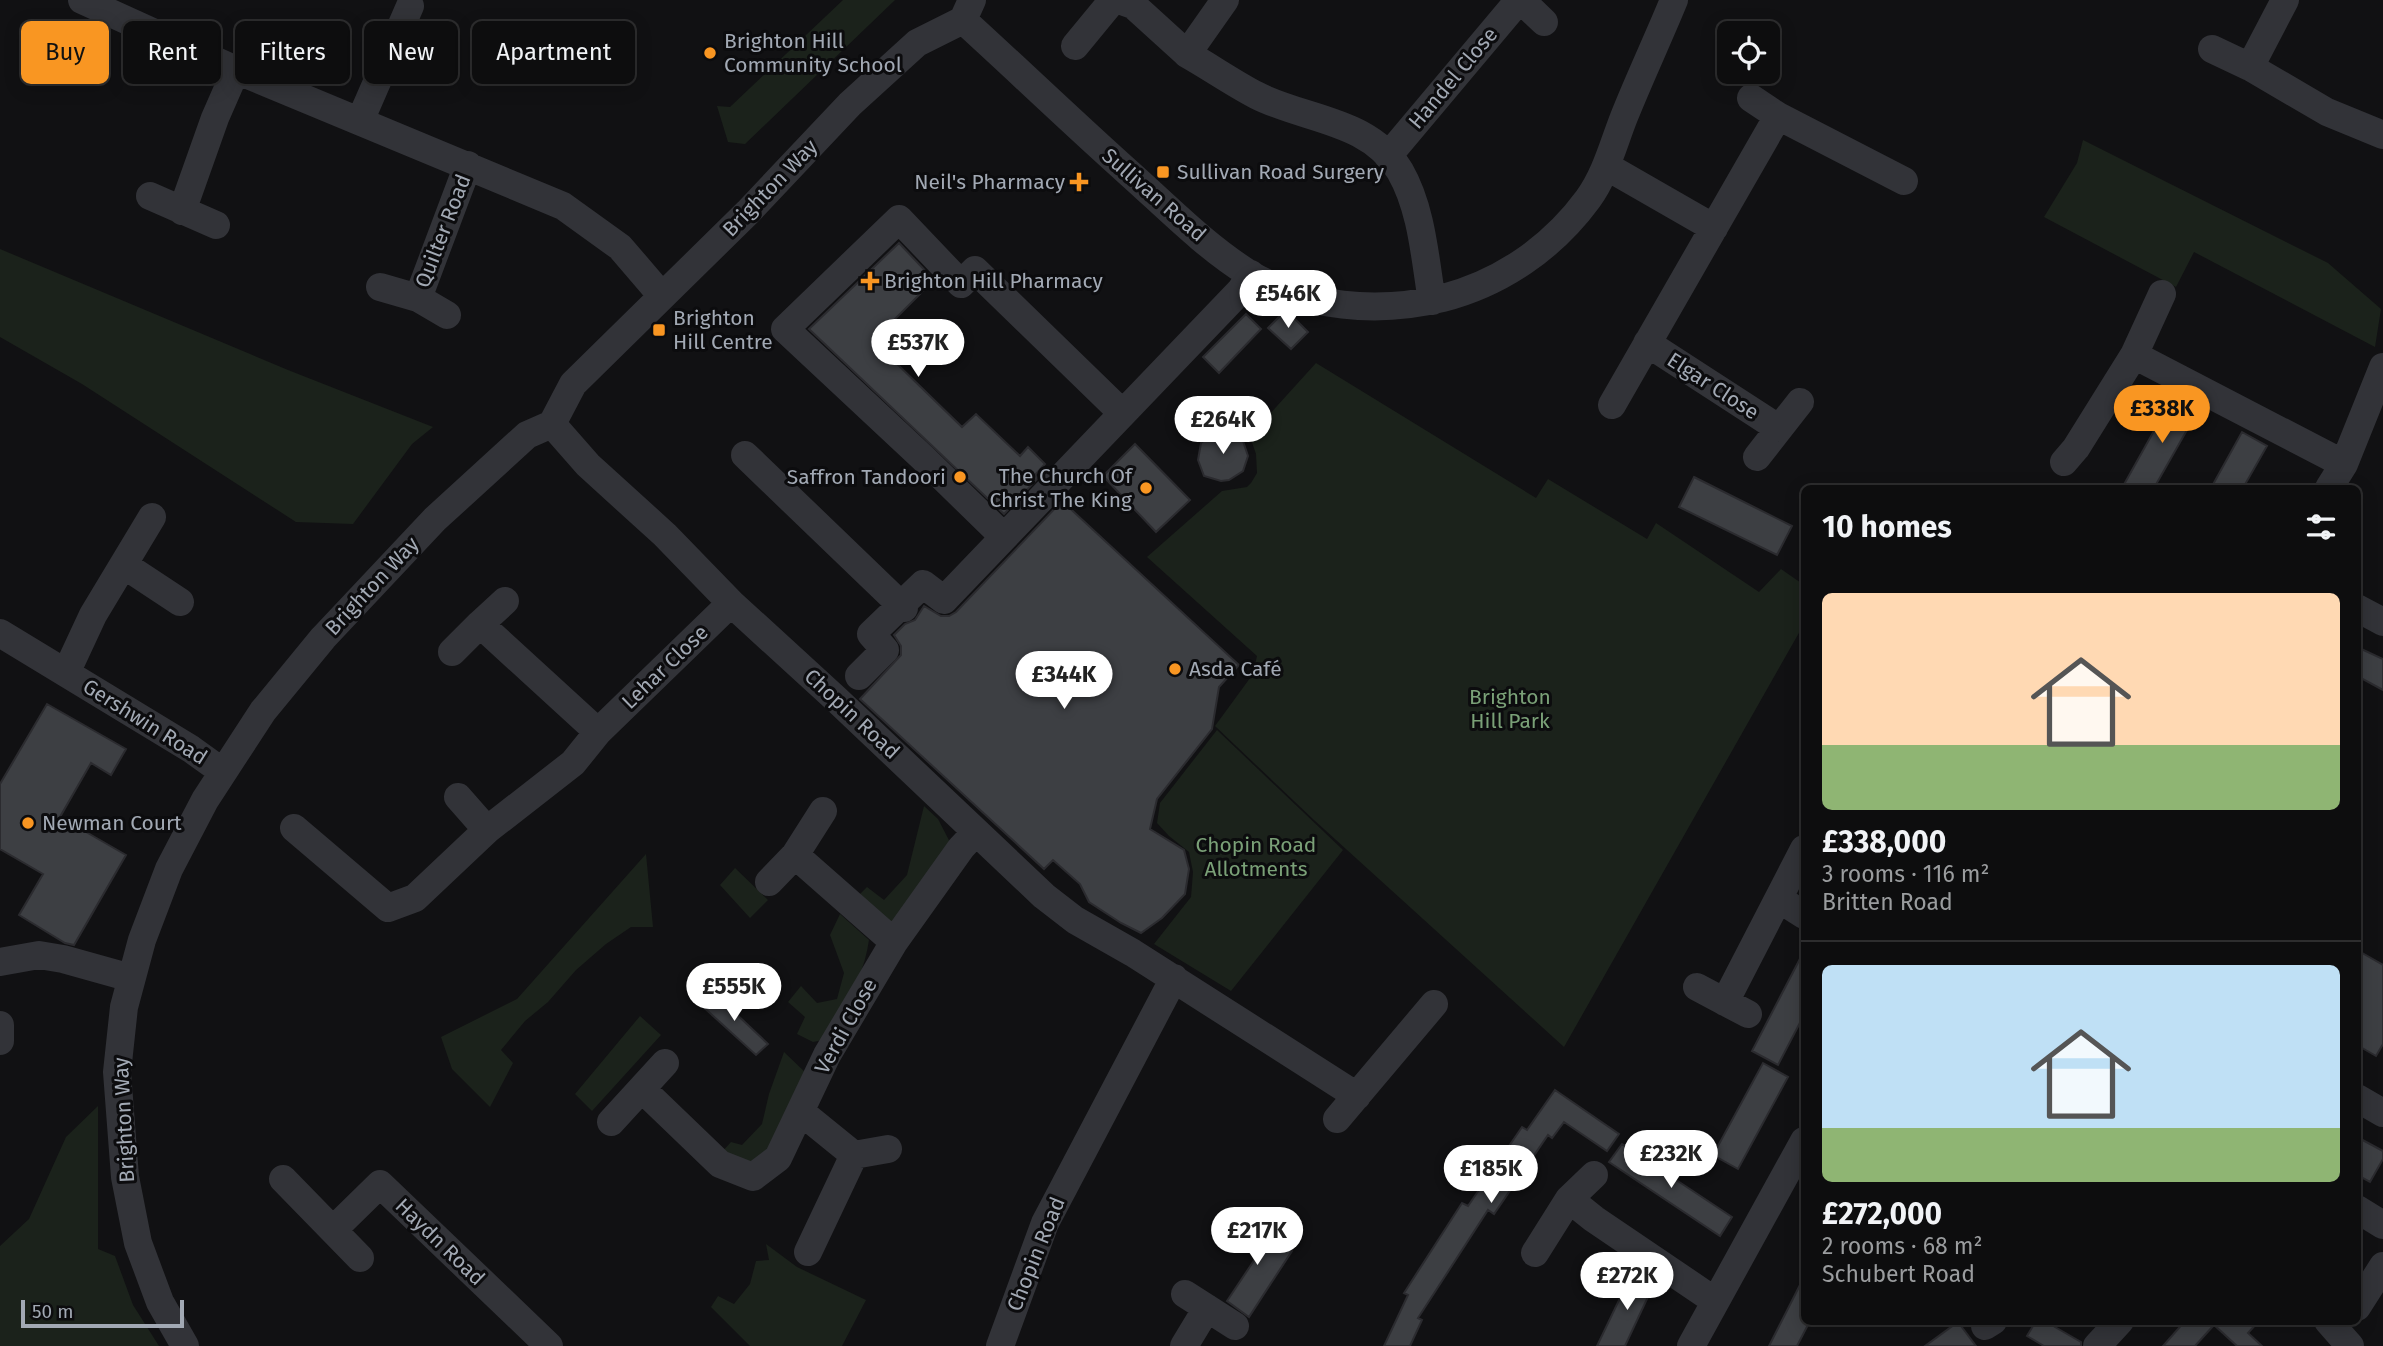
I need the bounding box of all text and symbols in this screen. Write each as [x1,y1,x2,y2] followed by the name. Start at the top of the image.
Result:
[21,21,109,84] chip: Buy
[123,21,221,84] chip: Rent
[235,21,350,84] chip: Filters
[364,21,458,84] chip: New
[472,21,635,84] chip: Apartment
[1717,21,1780,84] map controls
[1717,21,1780,84] button: locate
[1403,22,1503,134] street label: Handel Close
[724,28,902,78] place label: Brighton Hill Community School
[702,45,718,61] marker: Brighton Hill Community School
[717,133,823,242] street label: Brighton Way
[1097,143,1211,247] street label: Sullivan Road
[1177,159,1385,185] place label: Sullivan Road Surgery
[1155,164,1171,180] marker: Sullivan Road Surgery
[914,169,1066,195] place label: Neil's Pharmacy
[409,171,477,291] street label: Quilter Road
[1071,174,1087,190] marker: Neil's Pharmacy
[884,268,1104,294] place label: Brighton Hill Pharmacy
[1239,270,1337,330] pin: £546K
[862,273,878,289] marker: Brighton Hill Pharmacy
[1256,279,1320,307] text: £546K
[673,305,773,355] place label: Brighton Hill Centre
[869,320,967,379] pin: £537K
[651,322,667,338] marker: Brighton Hill Centre
[887,328,949,356] text: £537K
[1662,347,1764,425] street label: Elgar Close
[2113,386,2211,445] pin: £338K
[2130,394,2194,422] text: £338K
[1174,396,1272,456] pin: £264K
[1191,405,1255,433] text: £264K
[989,463,1134,513] place label: The Church Of Christ The King
[787,464,946,490] place label: Saffron Tandoori
[952,469,968,485] marker: Saffron Tandoori
[1138,480,1154,496] marker: The Church Of Christ The King
[2302,508,2340,546] icon: filters
[1822,509,1952,545] text: 10 homes
[320,531,425,641] street label: Brighton Way
[616,619,714,715] street label: Lehar Close
[2018,639,2144,765] icon: home
[1015,652,1113,711] pin: £344K
[1189,656,1282,682] place label: Asda Café
[1032,660,1096,688] text: £344K
[1167,661,1183,677] marker: Asda Café
[799,663,905,765] street label: Chopin Road
[78,673,212,771] street label: Gershwin Road
[1469,684,1551,734] park label: Brighton Hill Park
[42,810,182,836] place label: Newman Court
[20,815,36,831] marker: Newman Court
[1822,824,1946,860] text: £338,000
[1196,832,1316,882] park label: Chopin Road Allotments
[1822,860,1990,888] text: 3 rooms · 116 m²
[1822,888,1953,916] text: Britten Road
[685,964,783,1023] pin: £555K
[702,972,766,1000] text: £555K
[809,974,883,1078] street label: Verdi Close
[2018,1011,2144,1137] icon: home
[108,1056,140,1183] street label: Brighton Way
[1622,1130,1720,1190] pin: £232K
[1640,1139,1702,1167] text: £232K
[1442,1146,1540,1205] pin: £185K
[1460,1154,1522,1182] text: £185K
[390,1193,490,1291] street label: Haydn Road
[1001,1193,1071,1315] street label: Chopin Road
[1822,1196,1942,1232] text: £272,000
[1208,1208,1306,1267] pin: £217K
[1227,1216,1287,1244] text: £217K
[1822,1232,1983,1260] text: 2 rooms · 68 m²
[1578,1252,1676,1312] pin: £272K
[1822,1260,1975,1288] text: Schubert Road
[1596,1261,1658,1289] text: £272K
[21,1297,184,1329] scale bar
[32,1300,73,1323] text: 50 m

